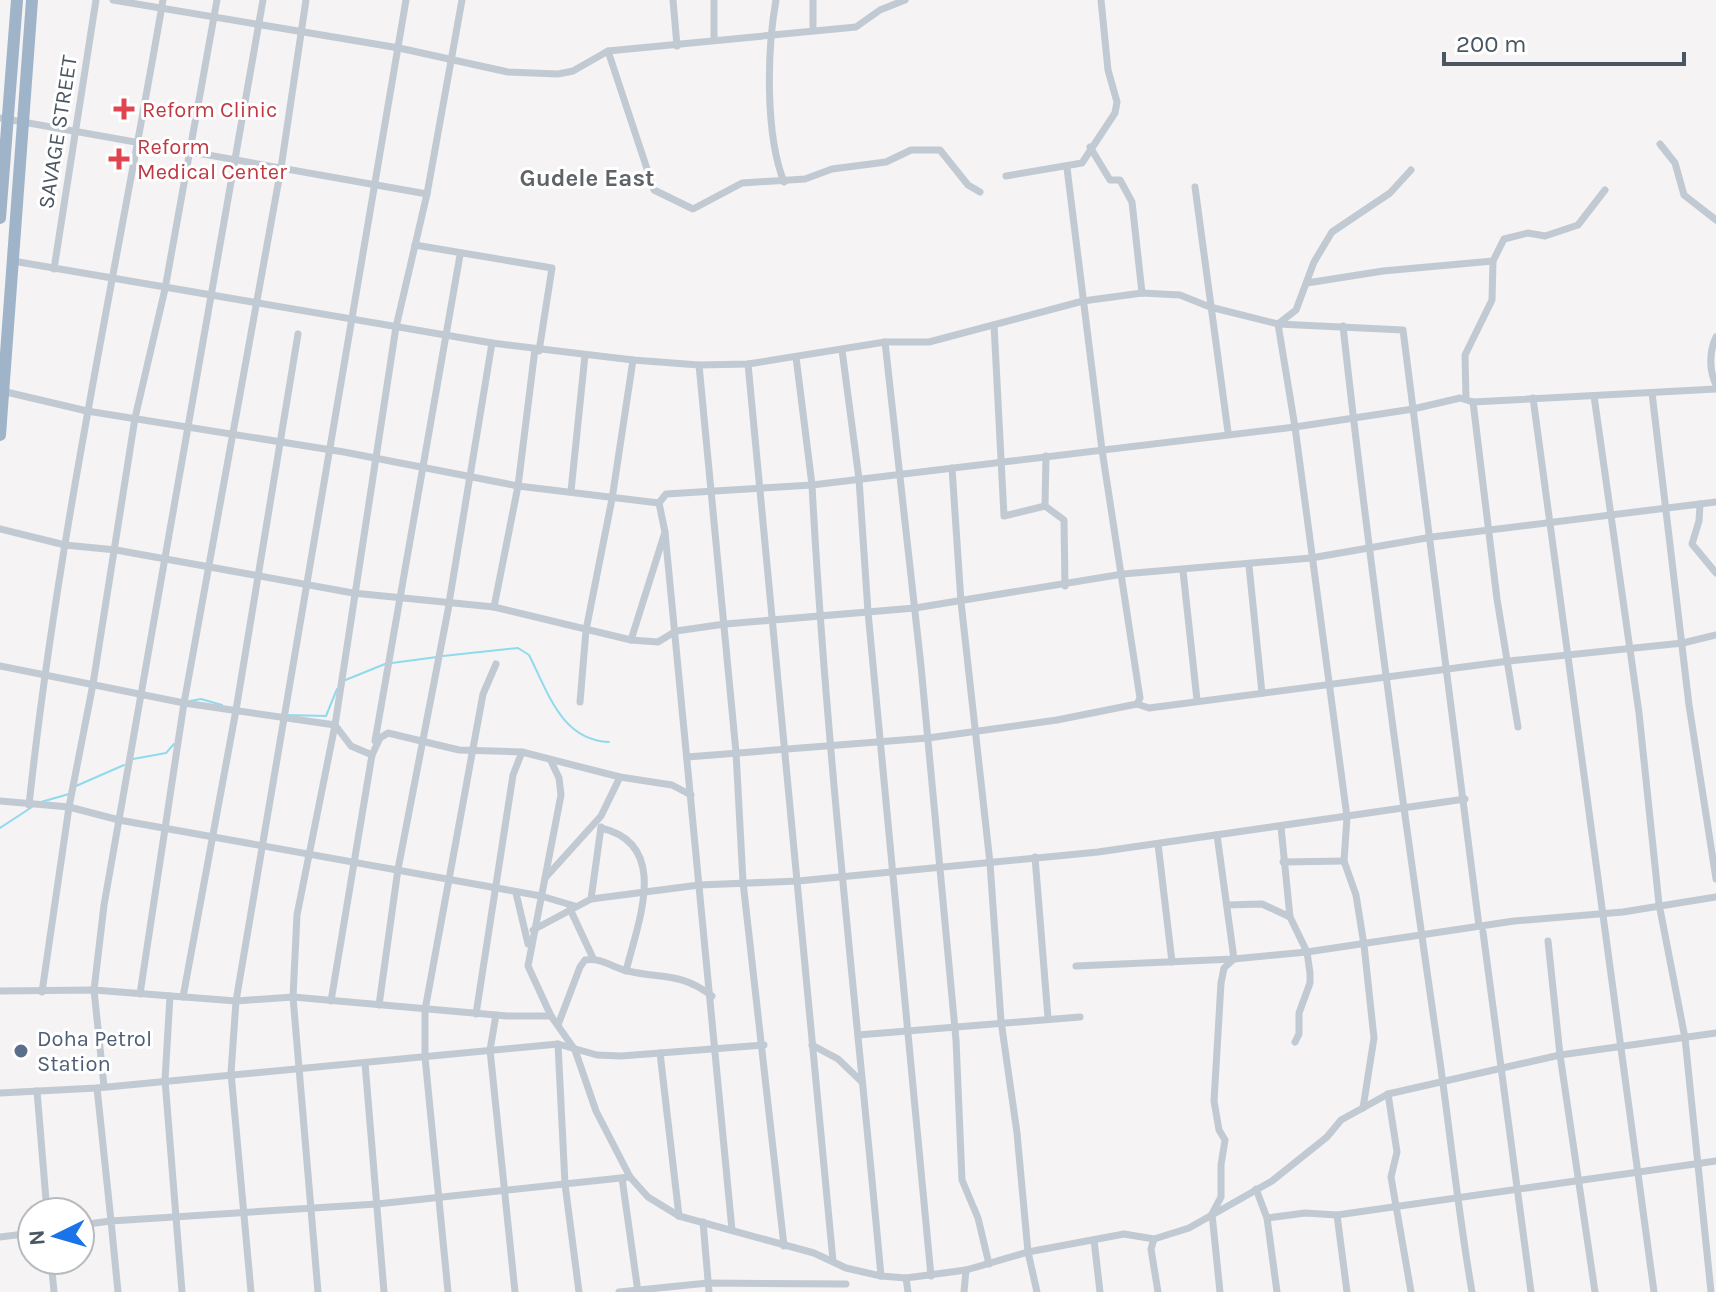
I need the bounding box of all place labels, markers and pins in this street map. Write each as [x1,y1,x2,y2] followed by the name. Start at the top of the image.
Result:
[142,97,277,123] place label: Reform Clinic
[113,98,135,120] marker: Reform Clinic
[137,134,287,185] place label: Reform Medical Center
[108,148,130,170] marker: Reform Medical Center
[37,1026,152,1077] place label: Doha Petrol Station
[12,1042,30,1060] marker: Doha Petrol Station

